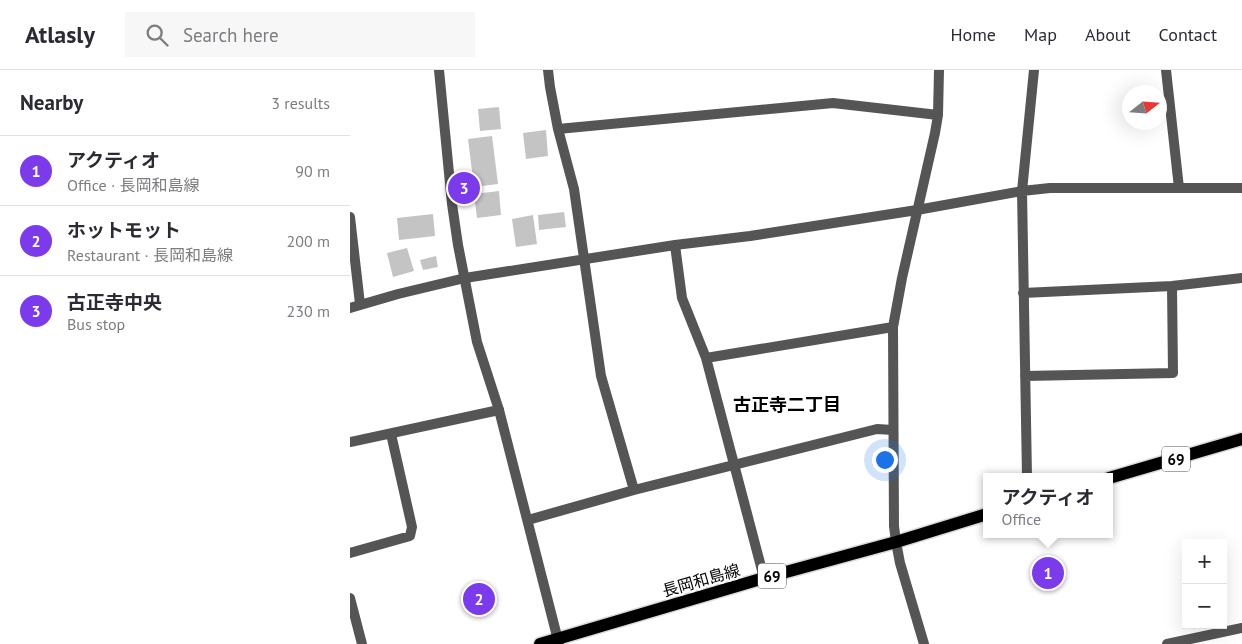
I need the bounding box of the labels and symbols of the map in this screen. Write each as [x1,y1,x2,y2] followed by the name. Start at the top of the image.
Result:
[1122,85,1167,130] north arrow
[448,169,480,207] pin: 3
[733,393,841,416] district label: 古正寺二丁目
[1162,446,1190,472] road number: 69
[872,447,898,473] your location
[1032,554,1064,592] pin: 1
[660,559,742,601] street label: 長岡和島線
[758,564,786,588] road number: 69
[463,580,495,618] pin: 2

